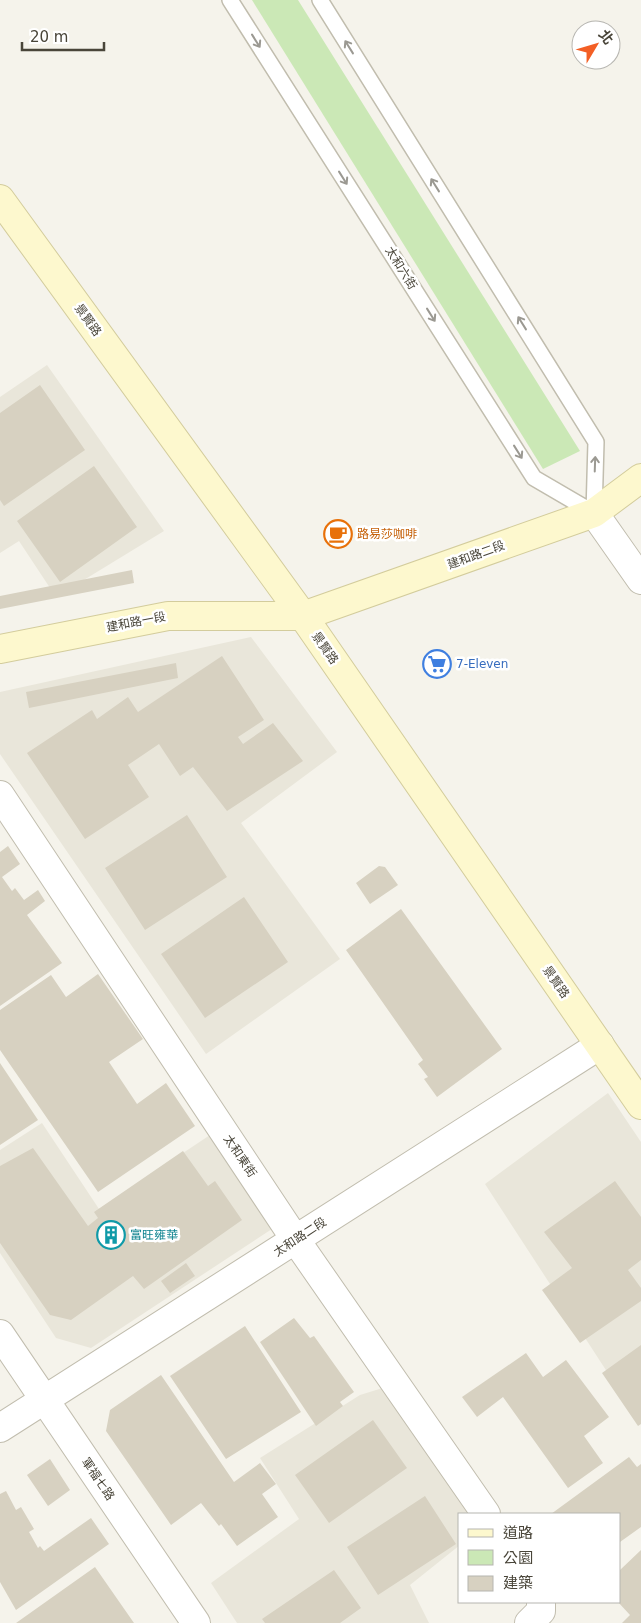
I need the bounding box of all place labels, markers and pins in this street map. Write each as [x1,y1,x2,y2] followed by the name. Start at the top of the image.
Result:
[323,519,353,549] cafe icon: 路易莎咖啡
[357,527,417,541] place label: 路易莎咖啡
[422,649,452,679] supermarket icon: 7-Eleven
[456,657,508,671] place label: 7-Eleven
[96,1220,126,1250] building icon: 富旺雍華
[130,1228,178,1242] place label: 富旺雍華

